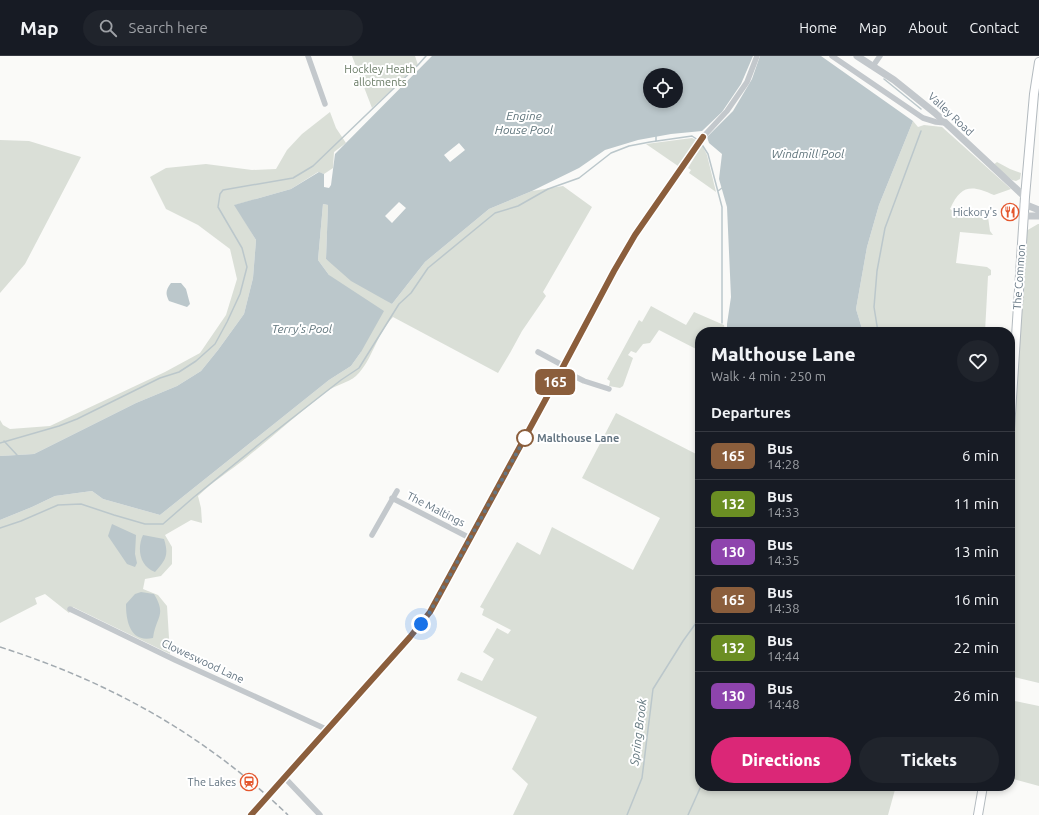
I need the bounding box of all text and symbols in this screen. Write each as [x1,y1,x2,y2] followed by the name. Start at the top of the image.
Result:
[83,10,363,46] search box
[20,17,59,39] text: Map
[97,17,119,39] icon: search
[129,19,208,36] text: Search here
[799,20,837,36] text: Home
[859,20,887,36] text: Map
[909,20,948,36] text: About
[970,20,1019,36] text: Contact
[344,63,416,88] park label: Hockley Heath allotments
[643,68,683,108] map controls
[643,68,683,108] button: locate
[926,90,976,138] street label: Valley Road
[495,109,554,136] water label: Engine House Pool
[772,147,845,160] water label: Windmill Pool
[1000,202,1020,222] restaurant icon: Hickory's
[953,206,997,218] place label: Hickory's
[1011,244,1027,310] street label: The Common
[272,322,333,335] water label: Terry's Pool
[957,340,999,382] button: heart
[711,343,856,365] text: Malthouse Lane
[532,369,578,395] line badge: 165
[711,369,826,383] text: Walk · 4 min · 250 m
[543,374,567,390] text: 165
[711,404,791,421] text: Departures
[516,429,534,447] marker: Malthouse Lane
[537,432,619,444] place label: Malthouse Lane
[767,440,793,457] text: Bus
[962,447,999,464] text: 6 min
[721,448,745,464] text: 165
[767,457,800,471] text: 14:28
[767,488,793,505] text: Bus
[405,489,467,529] street label: The Maltings
[953,495,999,512] text: 11 min
[721,496,745,512] text: 132
[767,505,800,519] text: 14:33
[767,536,793,553] text: Bus
[953,543,999,560] text: 13 min
[721,544,745,560] text: 130
[767,553,800,567] text: 14:35
[767,584,793,601] text: Bus
[953,591,999,608] text: 16 min
[721,592,745,608] text: 165
[767,601,800,615] text: 14:38
[411,614,431,634] your location
[767,632,793,649] text: Bus
[160,637,246,685] street label: Cloweswood Lane
[953,639,999,656] text: 22 min
[721,640,745,656] text: 132
[767,649,800,663] text: 14:44
[767,680,793,697] text: Bus
[953,687,999,704] text: 26 min
[721,688,745,704] text: 130
[627,697,649,767] water label: Spring Brook
[767,697,800,711] text: 14:48
[711,737,851,783] button: Directions
[859,737,999,783] button: Tickets
[239,772,259,792] station icon: The Lakes
[188,776,236,788] place label: The Lakes

